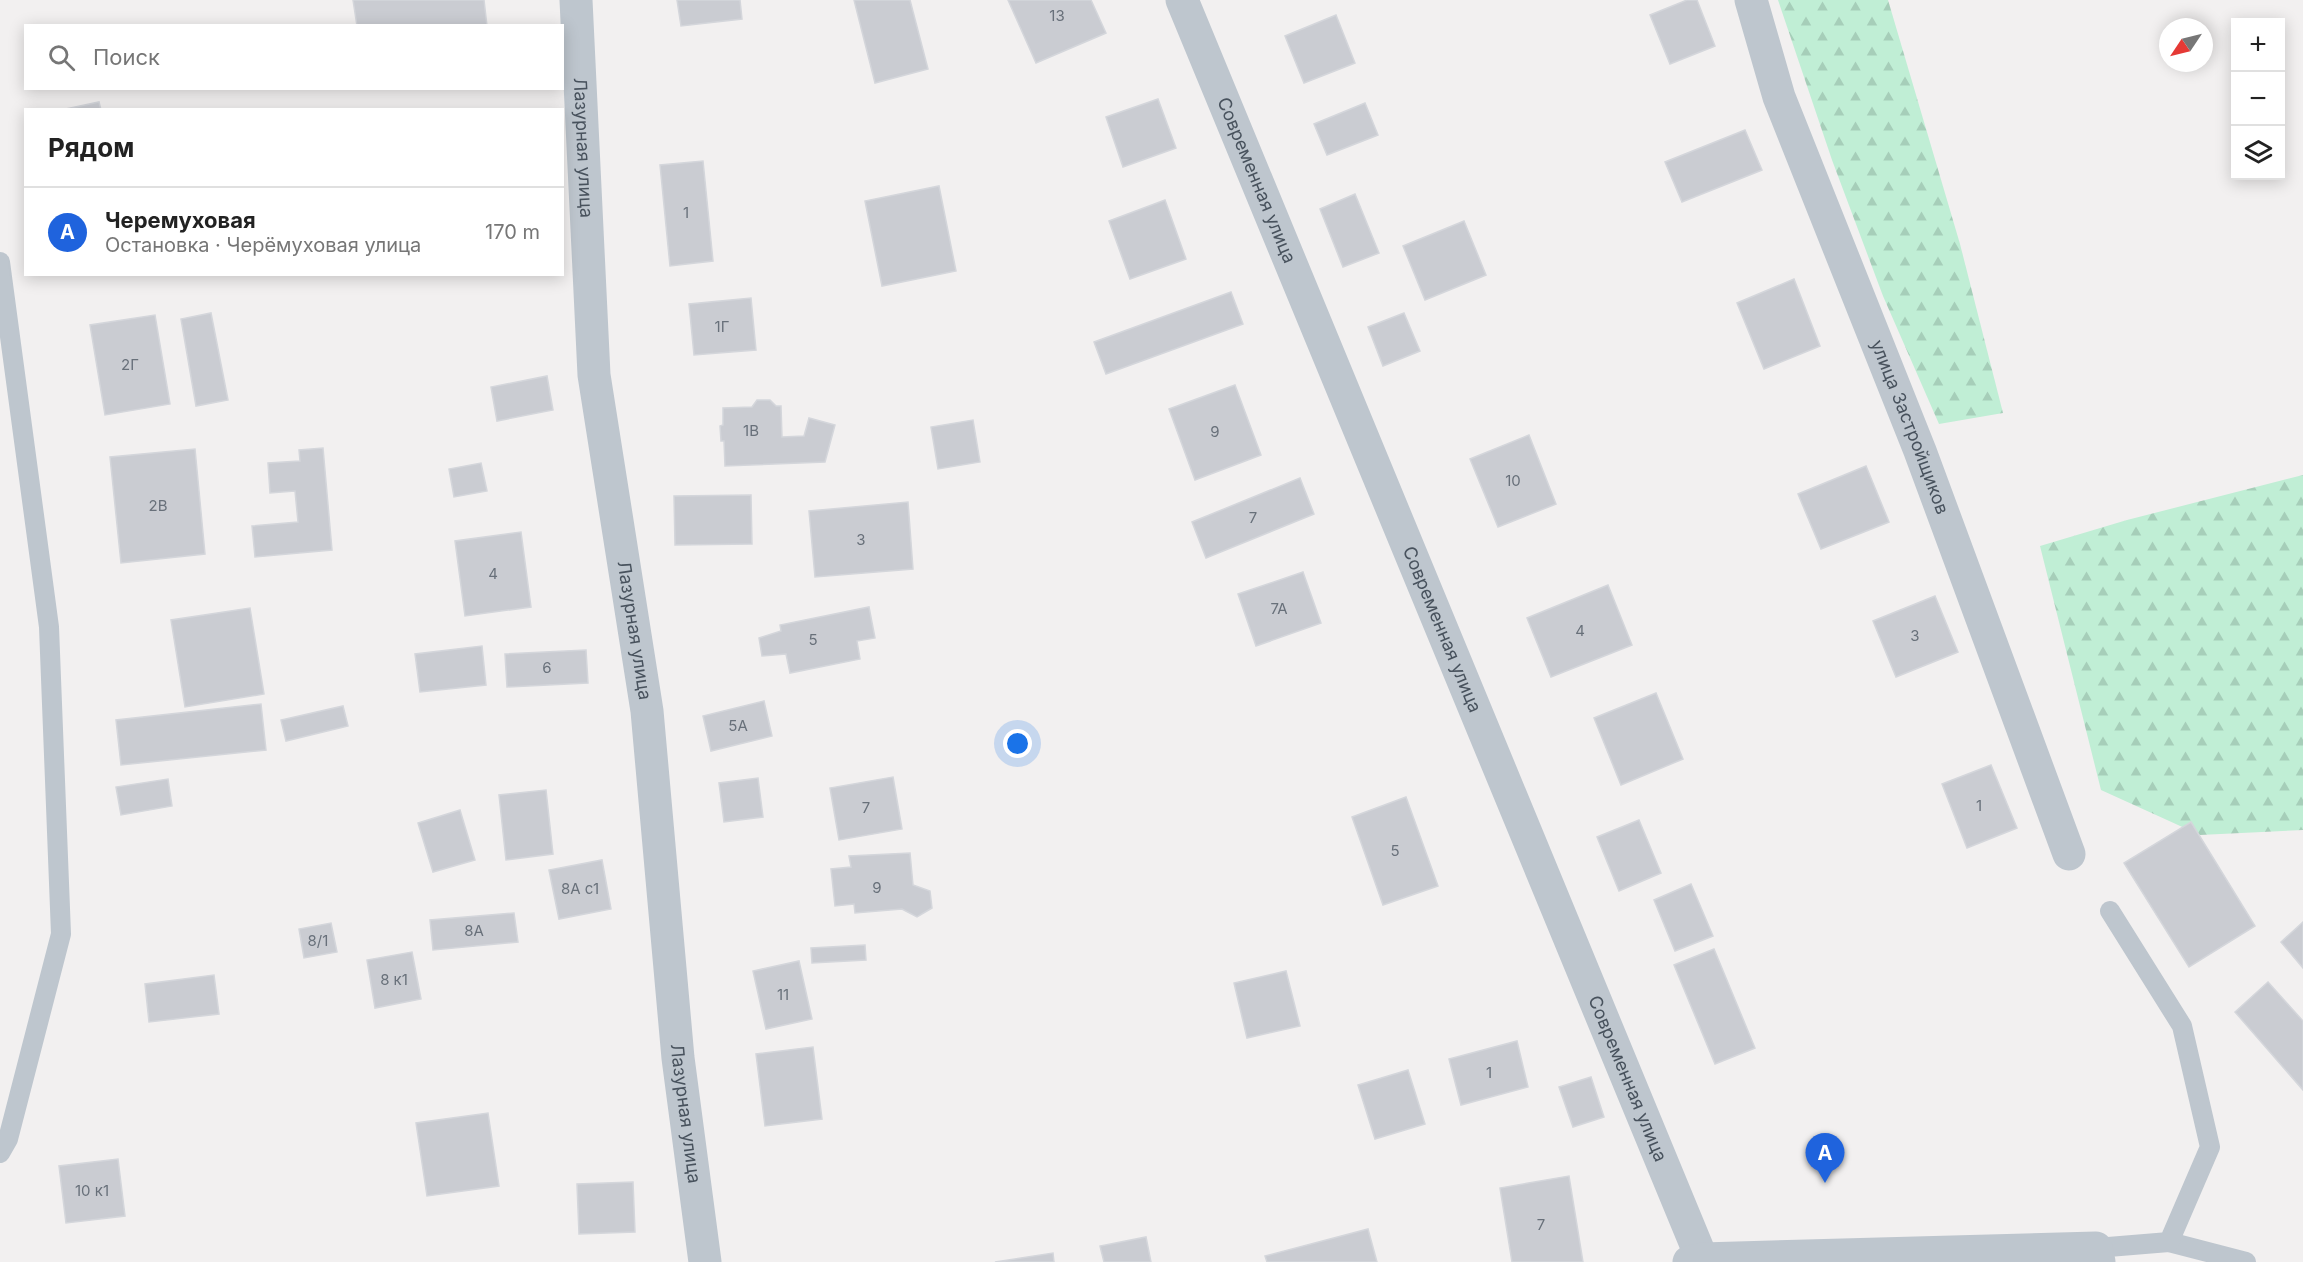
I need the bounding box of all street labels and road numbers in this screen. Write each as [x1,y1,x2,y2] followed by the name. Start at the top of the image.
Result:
[570,77,597,218] street label: Лазурная улица
[1213,94,1301,266] street label: Современная улица
[1867,337,1953,517] street label: улица Застройщиков
[1399,543,1486,715] street label: Современная улица
[613,559,656,701] street label: Лазурная улица
[1584,992,1672,1165] street label: Современная улица
[667,1043,705,1184] street label: Лазурная улица

